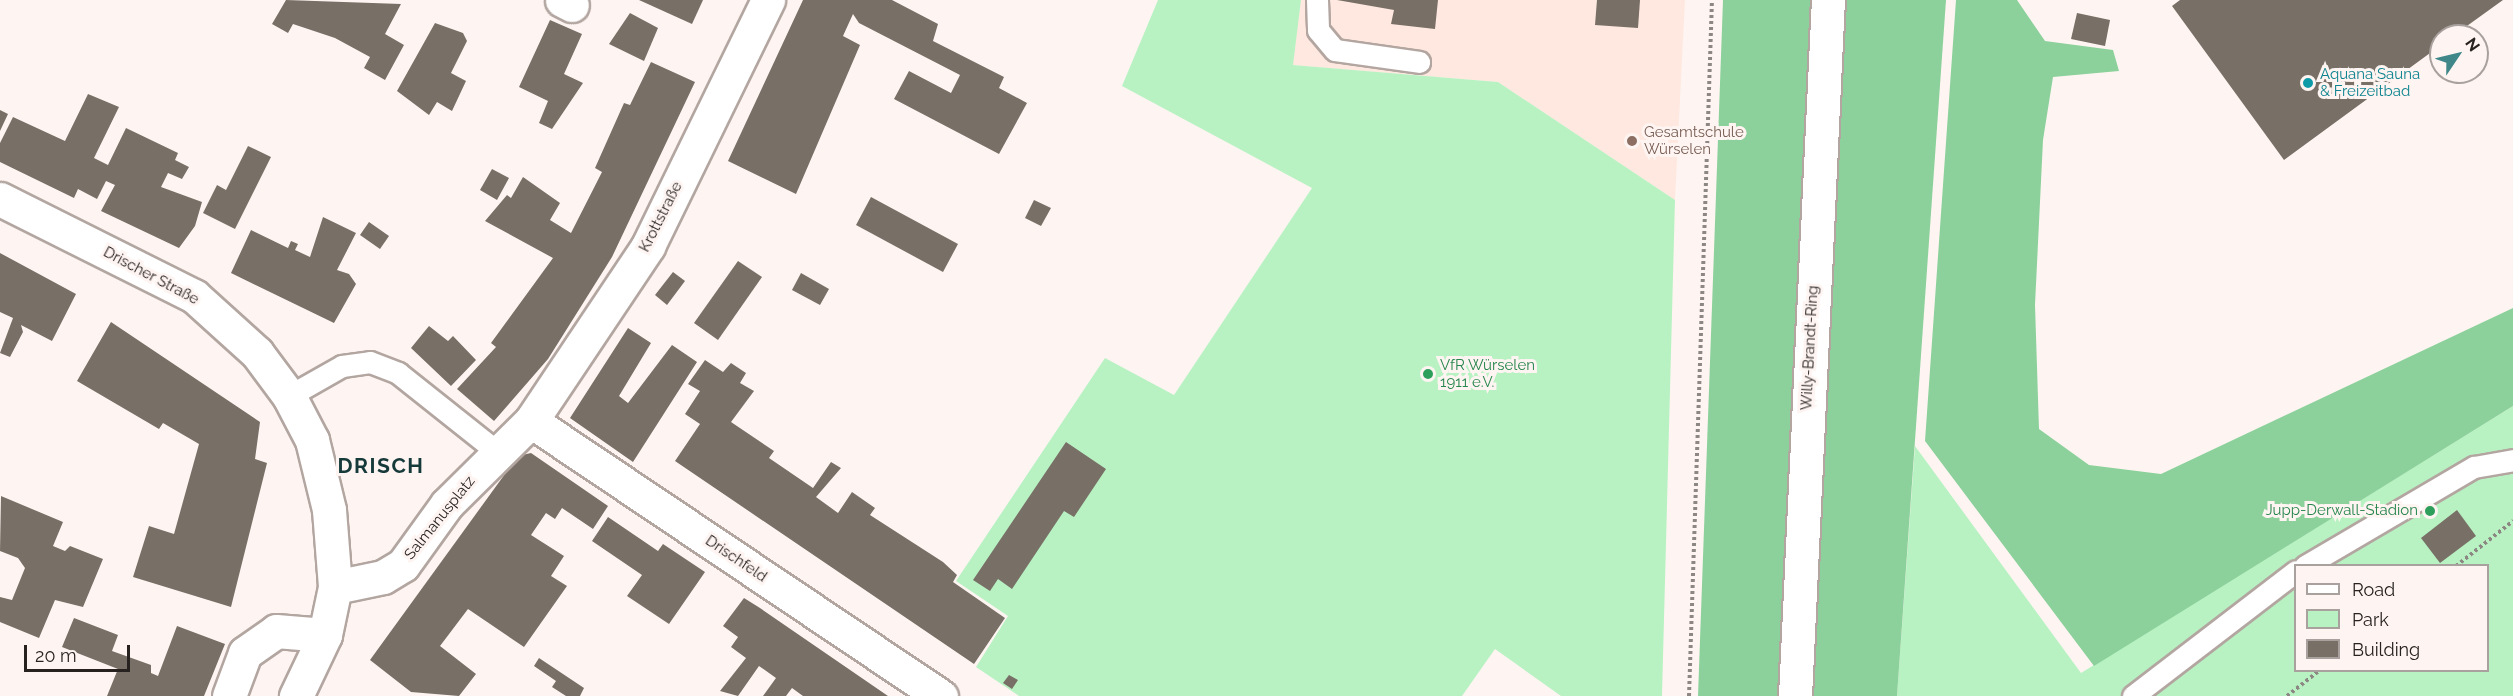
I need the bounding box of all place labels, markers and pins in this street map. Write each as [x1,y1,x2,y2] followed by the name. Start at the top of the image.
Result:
[2320,65,2420,100] place label: Aquana Sauna & Freizeitbad
[2301,76,2315,90] marker: Aquana Sauna & Freizeitbad
[1644,123,1744,158] place label: Gesamtschule Würselen
[1625,134,1639,148] marker: Gesamtschule Würselen
[1440,356,1535,391] place label: VfR Würselen 1911 e.V.
[1421,367,1435,381] marker: VfR Würselen 1911 e.V.
[2265,502,2418,520] place label: Jupp-Derwall-Stadion
[2423,504,2437,518] marker: Jupp-Derwall-Stadion

